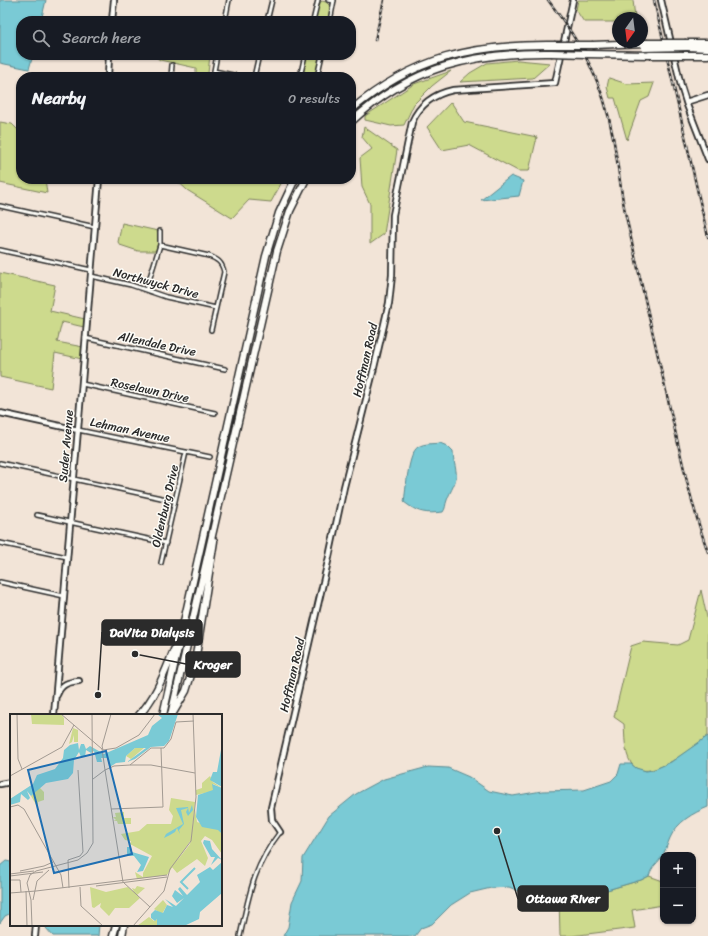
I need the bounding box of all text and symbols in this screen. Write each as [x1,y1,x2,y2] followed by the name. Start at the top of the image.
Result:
[612,12,648,48] north arrow
[16,16,356,60] search box
[62,25,141,51] text: Search here
[30,27,52,49] icon: search
[32,83,86,113] text: Nearby
[288,87,340,110] text: 0 results
[111,261,201,305] street label: Northwyck Drive
[346,320,384,399] street label: Hoffman Road
[115,325,198,363] street label: Allendale Drive
[109,371,191,409] street label: Roselawn Drive
[52,409,80,483] street label: Suder Avenue
[88,411,172,449] street label: Lehman Avenue
[145,462,185,550] street label: Oldenburg Drive
[102,620,202,645] callout: DaVita Dialysis
[110,621,196,644] text: DaVita Dialysis
[273,635,311,714] street label: Hoffman Road
[186,652,240,677] callout: Kroger
[193,653,234,676] text: Kroger
[10,714,222,926] inset map
[660,852,696,924] map controls
[660,852,696,888] button: +
[518,886,608,911] callout: Ottawa River
[525,887,602,910] text: Ottawa River
[660,888,696,924] button: −

